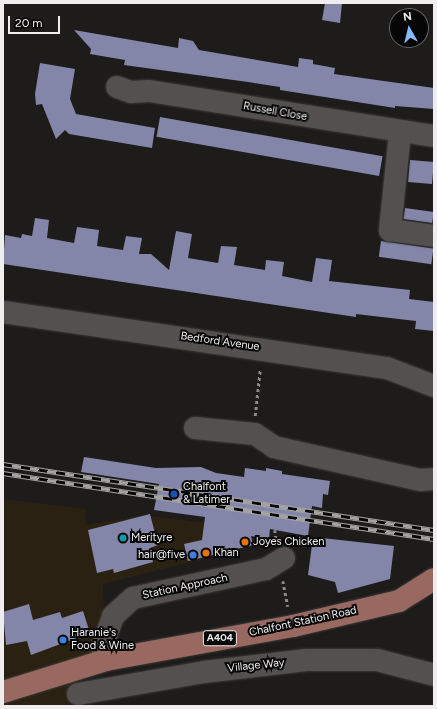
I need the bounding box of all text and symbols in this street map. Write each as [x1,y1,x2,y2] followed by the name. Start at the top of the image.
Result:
[10,8,62,34] scale bar
[389,8,429,48] north arrow
[402,10,413,24] text: N
[15,16,43,30] text: 20 m
[242,100,308,124] street label: Russell Close
[180,330,260,354] street label: Bedford Avenue
[183,481,230,507] place label: Chalfont & Latimer
[168,488,180,500] marker: Chalfont & Latimer
[131,531,172,545] place label: Merityre
[118,533,128,543] marker: Merityre
[253,535,324,549] place label: Joyes Chicken
[240,537,250,547] marker: Joyes Chicken
[214,546,239,560] place label: Khan
[138,548,185,562] place label: hair@five
[201,548,211,558] marker: Khan
[188,550,198,560] marker: hair@five
[141,572,229,602] street label: Station Approach
[248,604,358,640] street label: Chalfont Station Road
[71,627,134,653] place label: Haranie's Food & Wine
[202,630,238,646] road number: A404
[58,635,68,645] marker: Haranie's Food & Wine
[227,656,285,676] street label: Village Way

